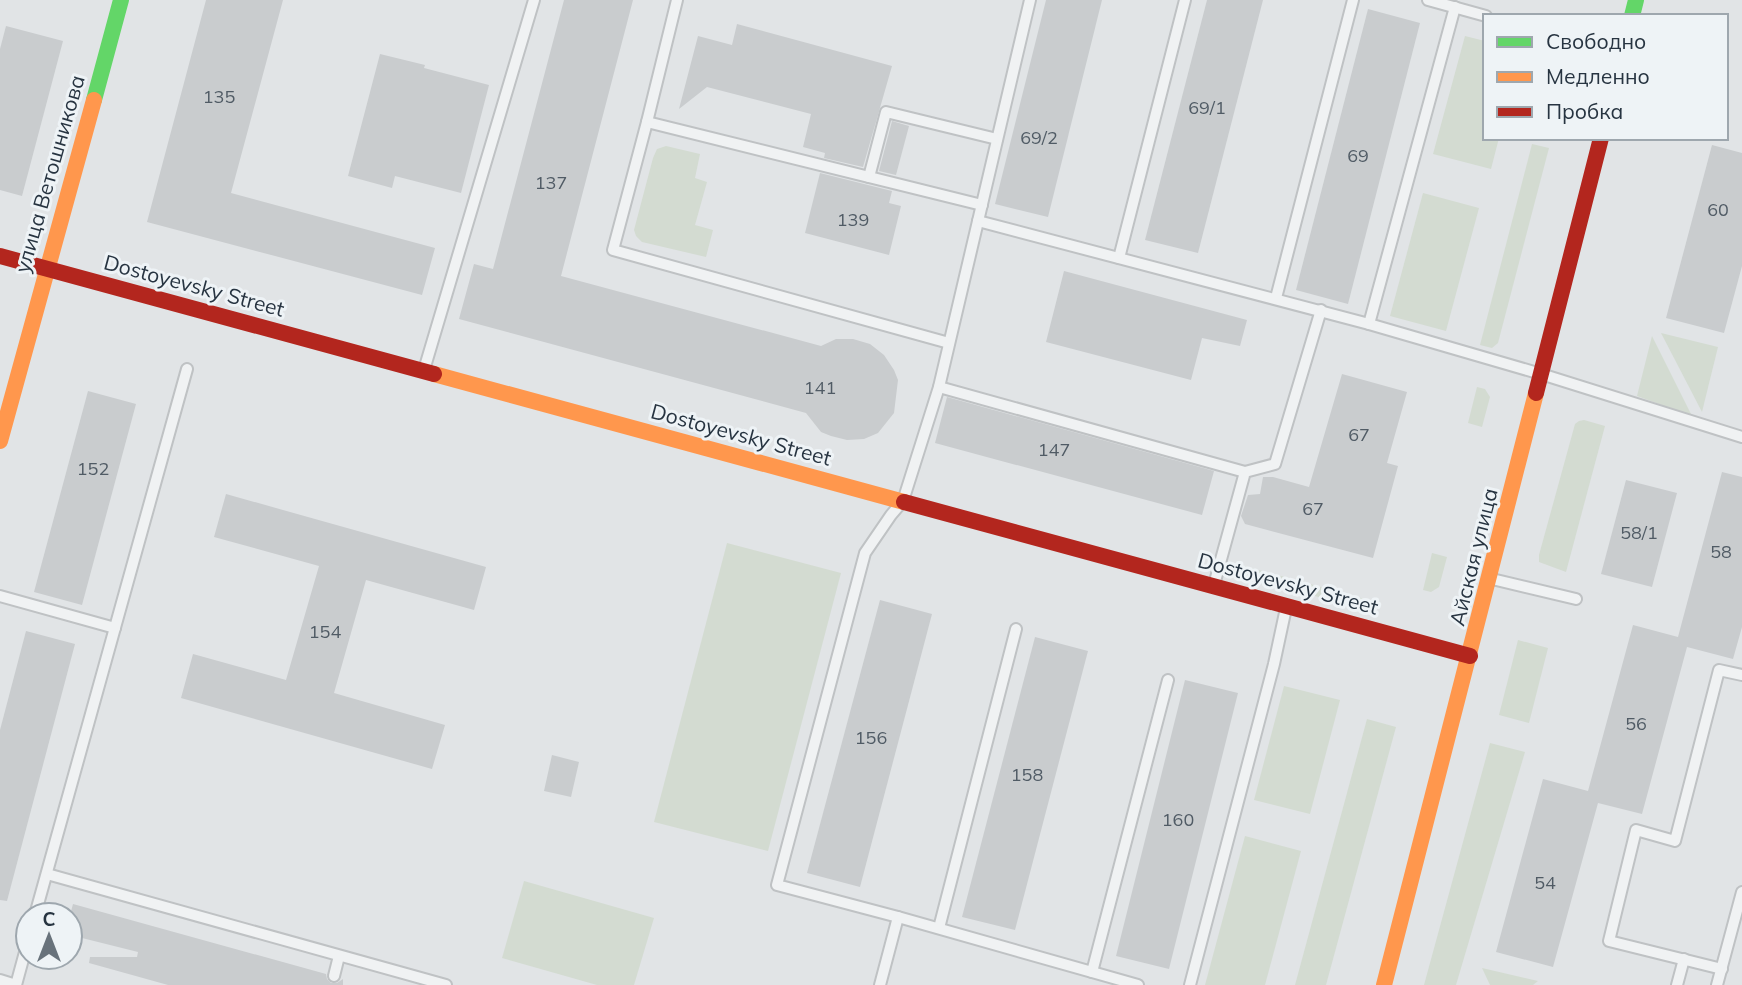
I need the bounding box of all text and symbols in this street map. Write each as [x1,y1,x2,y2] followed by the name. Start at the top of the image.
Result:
[1483,14,1728,140] legend
[1546,28,1646,54] text: Свободно
[1546,63,1650,89] text: Медленно
[8,72,90,276] street label: улица Ветошникова
[203,85,235,108] house number: 135
[1188,96,1226,119] house number: 69/1
[1546,98,1623,124] text: Пробка
[1020,126,1058,149] house number: 69/2
[1347,144,1369,167] house number: 69
[535,171,567,194] house number: 137
[1707,198,1729,221] house number: 60
[837,208,869,231] house number: 139
[101,248,287,322] street label: Dostoyevsky Street
[804,376,836,399] house number: 141
[648,397,834,471] street label: Dostoyevsky Street
[1348,423,1370,446] house number: 67
[1038,438,1070,461] house number: 147
[77,457,109,480] house number: 152
[1443,485,1503,628] street label: Айская улица
[1302,497,1324,520] house number: 67
[1620,521,1658,544] house number: 58/1
[1710,540,1732,563] house number: 58
[1195,546,1381,620] street label: Dostoyevsky Street
[309,620,341,643] house number: 154
[1625,712,1647,735] house number: 56
[855,726,887,749] house number: 156
[1011,763,1043,786] house number: 158
[1162,808,1194,831] house number: 160
[1534,871,1556,894] house number: 54
[14,901,84,971] north arrow
[42,907,56,931] text: С

